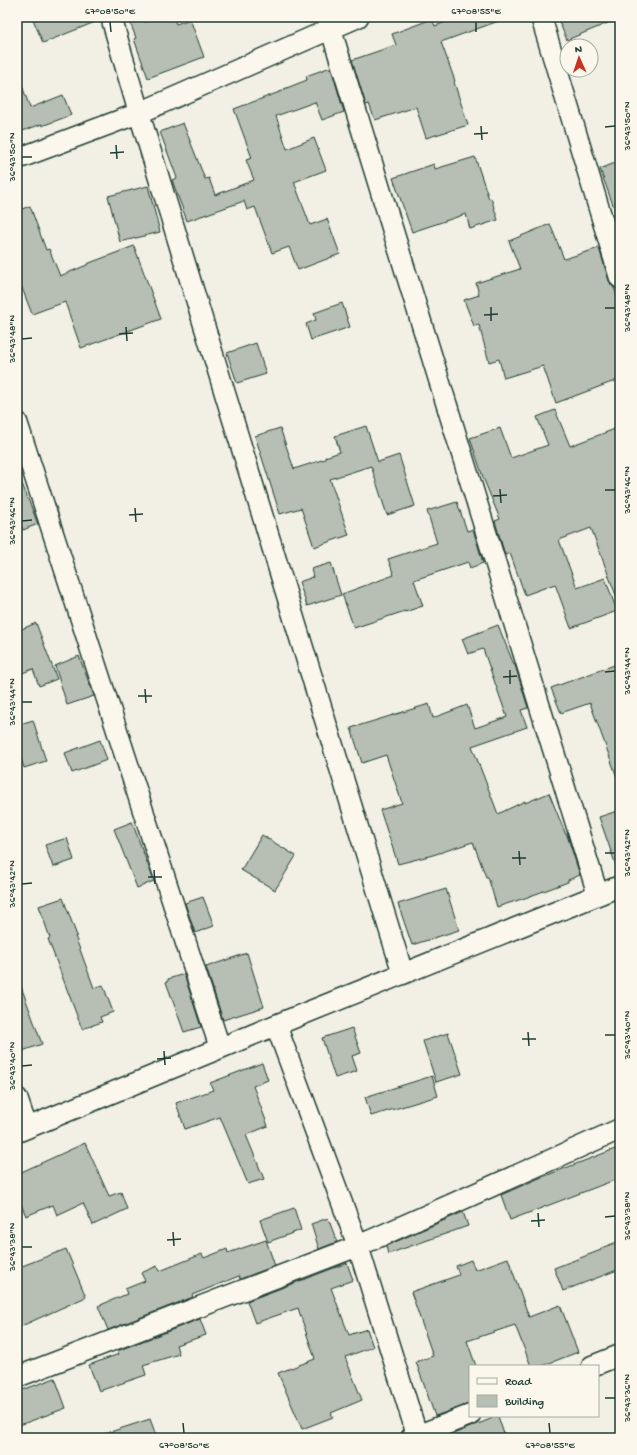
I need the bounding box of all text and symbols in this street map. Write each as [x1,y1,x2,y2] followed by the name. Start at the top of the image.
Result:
[85,6,136,18] text: 67°08'50"E
[451,6,501,18] text: 67°08'55"E
[559,38,599,78] north arrow
[575,44,582,56] text: N
[622,101,634,151] text: 36°43'50"N
[7,132,19,182] text: 36°43'50"N
[622,283,634,333] text: 36°43'48"N
[7,314,19,364] text: 36°43'48"N
[622,466,634,515] text: 36°43'46"N
[7,497,19,546] text: 36°43'46"N
[622,647,634,696] text: 36°43'44"N
[7,678,19,727] text: 36°43'44"N
[622,829,634,878] text: 36°43'42"N
[7,860,19,909] text: 36°43'42"N
[622,1010,634,1060] text: 36°43'40"N
[7,1041,19,1091] text: 36°43'40"N
[622,1191,634,1241] text: 36°43'38"N
[7,1222,19,1272] text: 36°43'38"N
[469,1365,599,1417] legend
[622,1373,634,1423] text: 36°43'36"N
[505,1376,532,1390] text: Road
[504,1396,544,1410] text: Building
[159,1440,210,1452] text: 67°08'50"E
[525,1440,575,1452] text: 67°08'55"E

